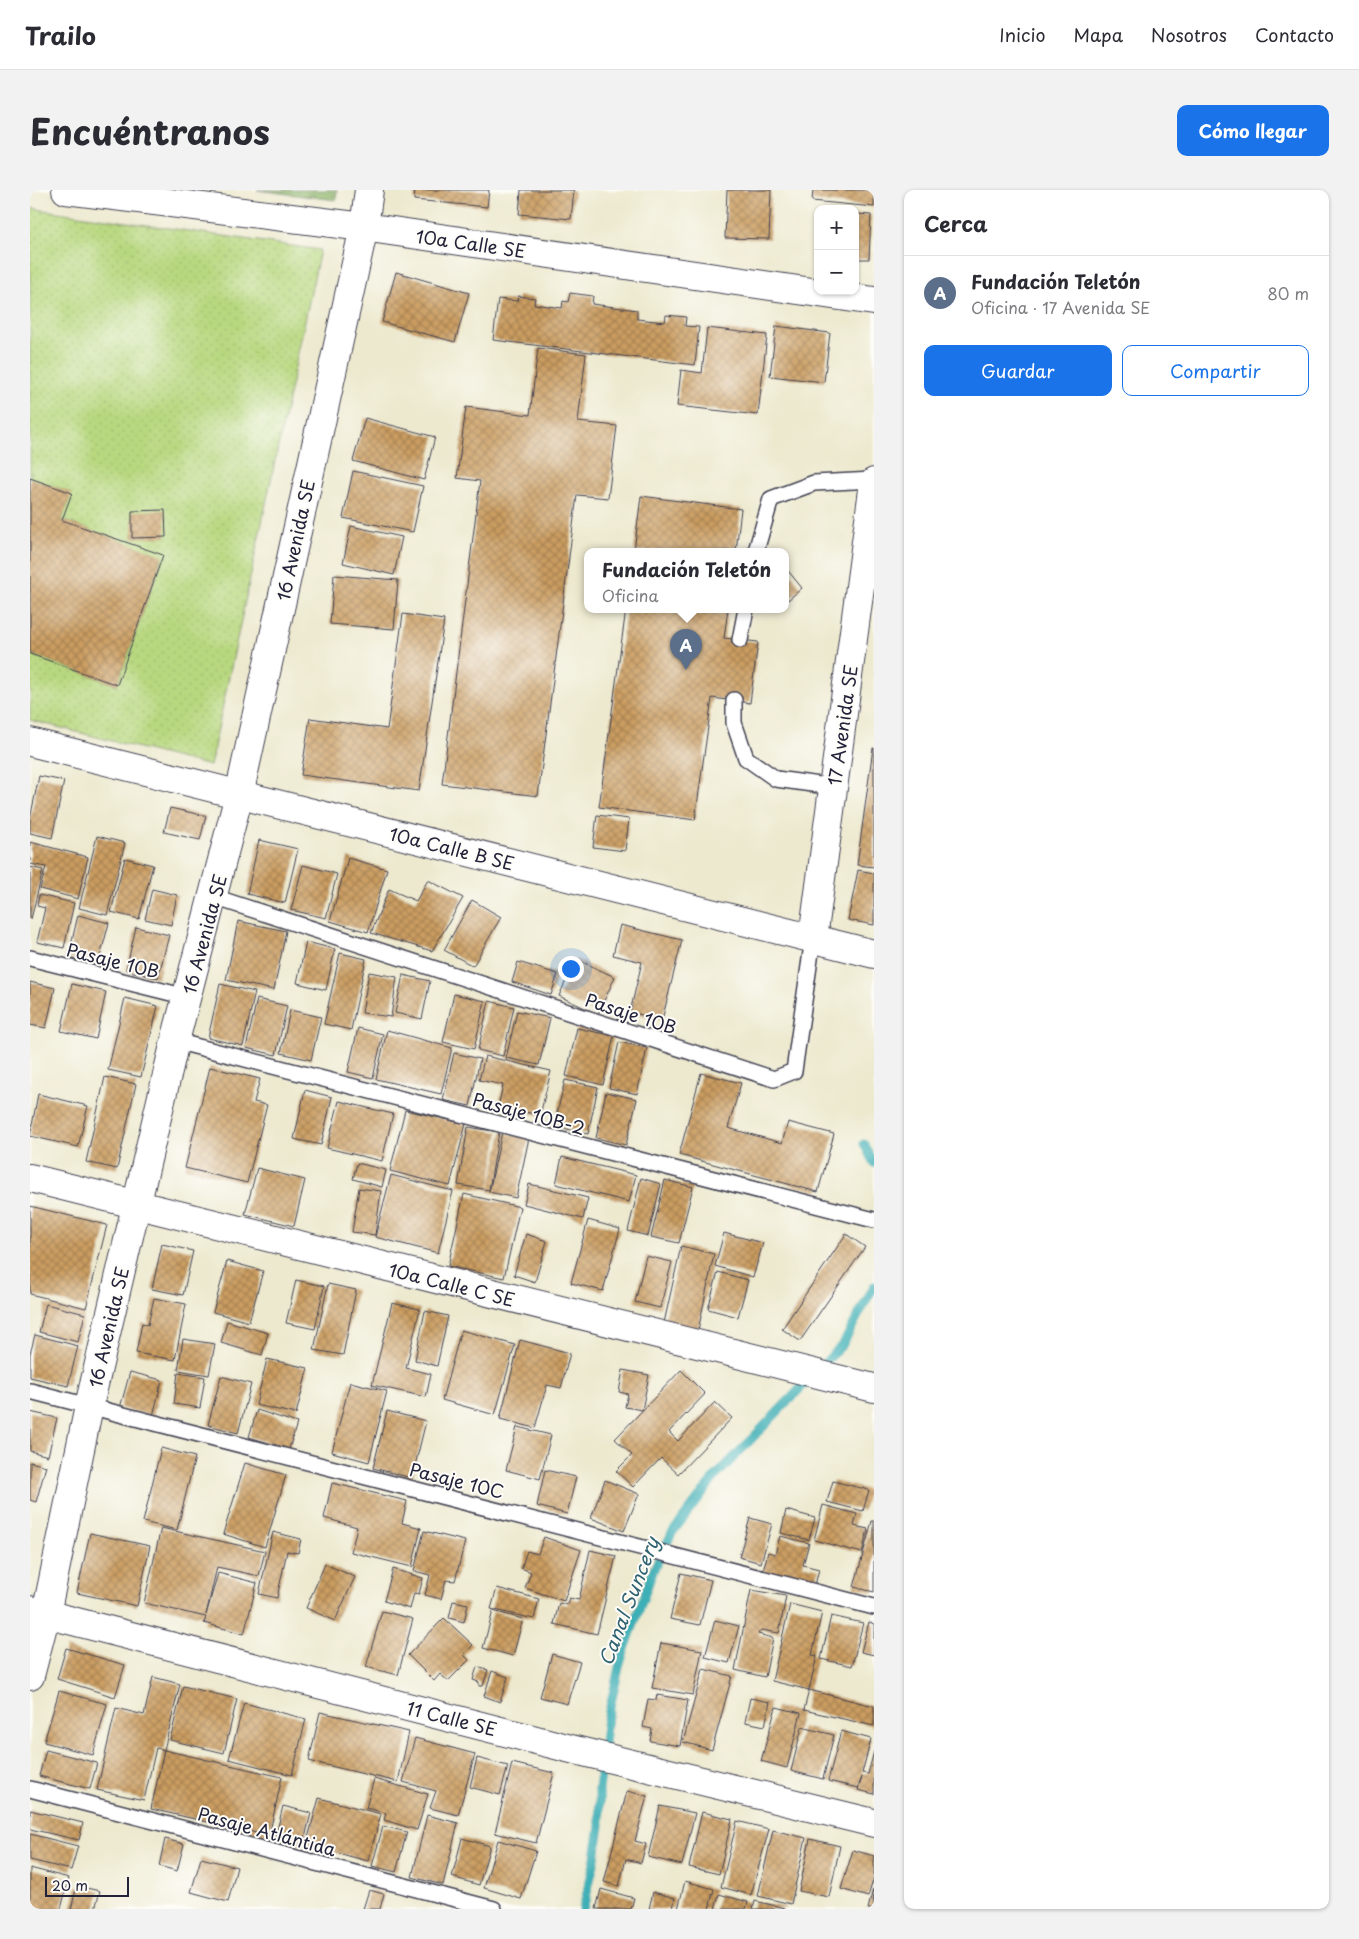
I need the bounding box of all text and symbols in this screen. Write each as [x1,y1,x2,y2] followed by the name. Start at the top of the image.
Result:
[25,17,96,53] text: Trailo
[999,21,1046,48] text: Inicio
[1074,21,1123,48] text: Mapa
[1151,21,1227,48] text: Nosotros
[1255,21,1334,48] text: Contacto
[30,104,270,157] text: Encuéntranos
[1177,105,1329,156] button: Cómo llegar
[814,205,859,295] map controls
[814,205,859,250] button: +
[924,207,988,239] text: Cerca
[414,222,528,264] street label: 10a Calle SE
[814,250,859,295] button: −
[971,267,1141,295] text: Fundación Teletón
[934,281,946,305] text: A
[1267,281,1309,305] text: 80 m
[971,295,1151,319] text: Oficina · 17 Avenida SE
[924,345,1112,396] button: Guardar
[1122,345,1309,396] button: Compartir
[269,477,321,603] street label: 16 Avenida SE
[584,548,789,613] popup
[602,555,771,583] text: Fundación Teletón
[602,583,658,607] text: Oficina
[670,629,702,670] pin: A
[820,663,864,787] street label: 17 Avenida SE
[387,819,517,877] street label: 10a Calle B SE
[175,871,233,997] street label: 16 Avenida SE
[64,935,162,985] street label: Pasaje 10B
[558,956,584,982] your location
[582,986,680,1040] street label: Pasaje 10B
[470,1085,588,1141] street label: Pasaje 10B-2
[386,1255,518,1313] street label: 10a Calle C SE
[81,1264,135,1390] street label: 16 Avenida SE
[407,1455,507,1505] street label: Pasaje 10C
[591,1532,666,1669] water label: Canal Suncery
[404,1694,500,1742] street label: 11 Calle SE
[195,1800,340,1863] street label: Pasaje Atlántida
[45,1874,129,1897] scale bar
[52,1875,88,1896] text: 20 m

